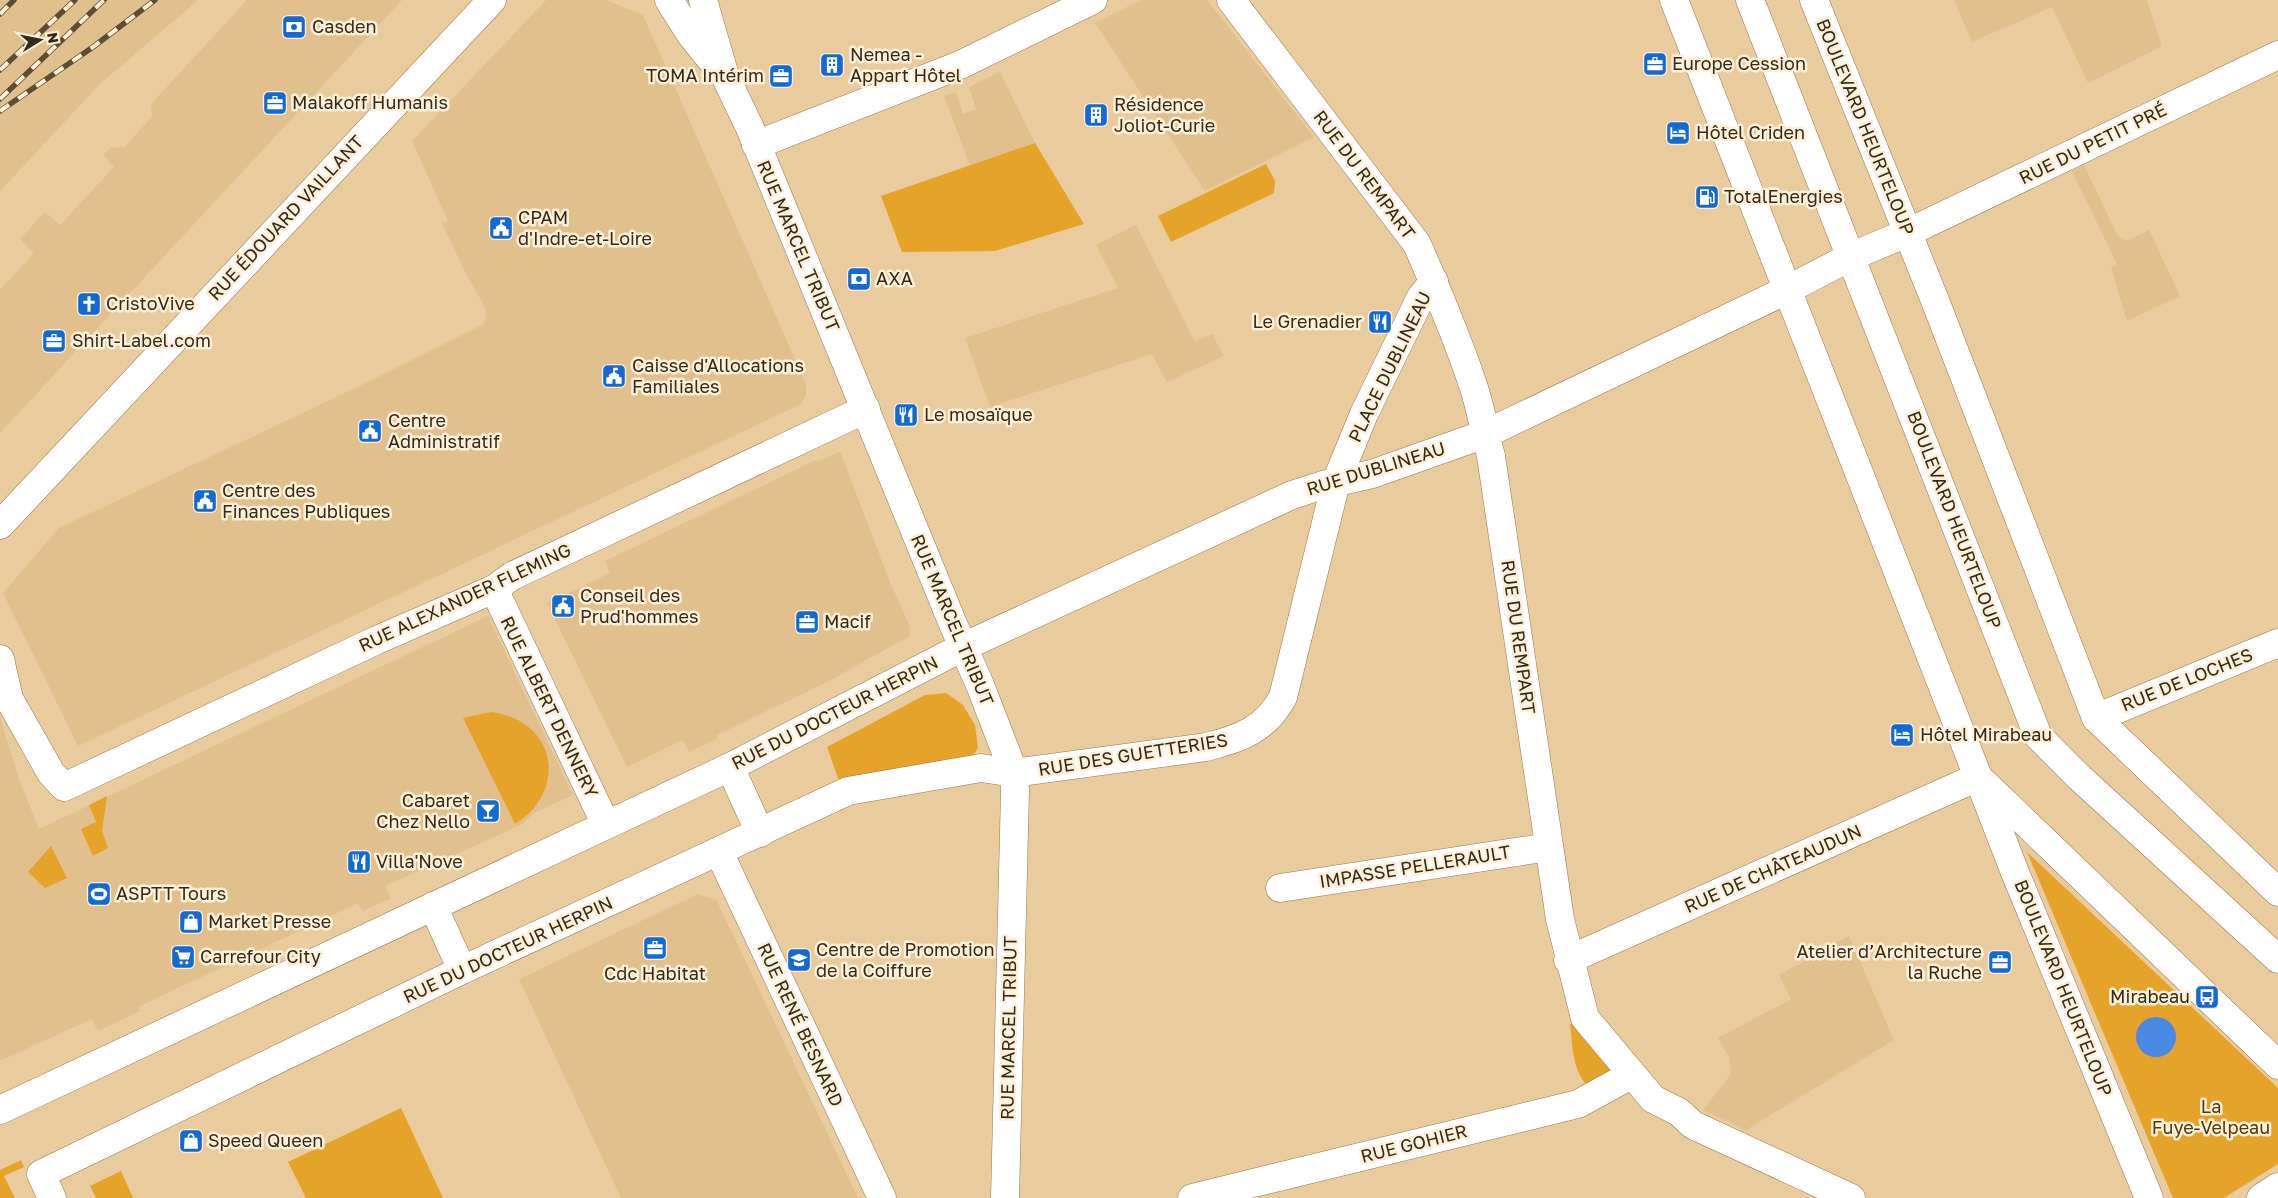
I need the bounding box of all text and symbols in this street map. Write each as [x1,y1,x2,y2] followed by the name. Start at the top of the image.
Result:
[281,14,307,40] bank icon: Casden
[15,15,65,65] north arrow
[312,15,377,37] place label: Casden
[1812,15,1919,238] street label: BOULEVARD HEURTELOUP
[44,31,63,44] text: N
[850,43,962,86] place label: Nemea - Appart Hôtel
[1642,51,1668,77] office icon: Europe Cession
[819,52,845,78] building icon: Nemea - Appart Hôtel
[1672,52,1806,74] place label: Europe Cession
[768,63,794,89] office icon: TOMA Intérim
[646,64,764,86] place label: TOMA Intérim
[262,90,288,116] office icon: Malakoff Humanis
[292,91,448,113] place label: Malakoff Humanis
[1114,93,1215,136] place label: Résidence Joliot-Curie
[2015,98,2170,188] street label: RUE DU PETIT PRÉ
[1083,102,1109,128] building icon: Résidence Joliot-Curie
[1309,106,1420,243] street label: RUE DU REMPART
[1665,120,1691,146] hotel icon: Hôtel Criden
[1696,121,1805,143] place label: Hôtel Criden
[203,130,368,304] street label: RUE ÉDOUARD VAILLANT
[753,157,845,335] street label: RUE MARCEL TRIBUT
[1694,184,1720,210] fuel station icon: TotalEnergies
[1724,185,1843,207] place label: TotalEnergies
[518,206,652,249] place label: CPAM d'Indre-et-Loire
[488,215,514,241] public building icon: CPAM d'Indre-et-Loire
[846,266,872,292] bank icon: AXA
[876,267,913,289] place label: AXA
[1343,288,1435,446] street label: PLACE DUBLINEAU
[76,291,102,317] church icon: CristoVive
[106,292,195,314] place label: CristoVive
[1367,309,1393,335] restaurant icon: Le Grenadier
[1252,310,1362,332] place label: Le Grenadier
[41,328,67,354] office icon: Shirt-Label.com
[72,329,211,351] place label: Shirt-Label.com
[632,354,804,397] place label: Caisse d'Allocations Familiales
[601,363,627,389] public building icon: Caisse d'Allocations Familiales
[893,402,919,428] restaurant icon: Le mosaïque
[924,403,1033,425] place label: Le mosaïque
[1903,408,2007,632] street label: BOULEVARD HEURTELOUP
[388,409,500,452] place label: Centre Administratif
[357,418,383,444] public building icon: Centre Administratif
[1304,437,1448,500] street label: RUE DUBLINEAU
[222,479,390,522] place label: Centre des Finances Publiques
[192,488,218,514] public building icon: Centre des Finances Publiques
[907,531,999,709] street label: RUE MARCEL TRIBUT
[355,538,574,656] street label: RUE ALEXANDER FLEMING
[1497,558,1541,715] street label: RUE DU REMPART
[580,584,698,627] place label: Conseil des Prud'hommes
[550,593,576,619] public building icon: Conseil des Prud'hommes
[794,609,820,635] office icon: Macif
[824,610,871,632] place label: Macif
[496,612,604,801] street label: RUE ALBERT DENNERY
[2118,643,2256,716] street label: RUE DE LOCHES
[728,650,941,774] street label: RUE DU DOCTEUR HERPIN
[1889,722,1915,748] hotel icon: Hôtel Mirabeau
[1920,723,2052,745] place label: Hôtel Mirabeau
[1036,728,1229,780] street label: RUE DES GUETTERIES
[376,789,470,832] place label: Cabaret Chez Nello
[475,798,501,824] bar icon: Cabaret Chez Nello
[1681,819,1865,917] street label: RUE DE CHÂTEAUDUN
[1318,840,1512,892] street label: IMPASSE PELLERAULT
[346,849,372,875] restaurant icon: Villa'Nove
[376,850,463,872] place label: Villa'Nove
[2010,876,2117,1099] street label: BOULEVARD HEURTELOUP
[86,881,112,907] sports icon: ASPTT Tours
[116,882,226,904] place label: ASPTT Tours
[399,891,616,1007] street label: RUE DU DOCTEUR HERPIN
[178,909,204,935] shop icon: Market Presse
[208,910,331,932] place label: Market Presse
[642,935,668,961] office icon: Cdc Habitat
[995,936,1021,1120] street label: RUE MARCEL TRIBUT
[816,938,995,981] place label: Centre de Promotion de la Coiffure
[753,939,849,1110] street label: RUE RENÉ BESNARD
[1797,940,1982,983] place label: Atelier d’Architecture la Ruche
[170,944,196,970] supermarket icon: Carrefour City
[200,945,321,967] place label: Carrefour City
[786,947,812,973] school or university icon: Centre de Promotion de la Coiffure
[1987,949,2013,975] office icon: Atelier d’Architecture la Ruche
[604,962,706,984] place label: Cdc Habitat
[2194,984,2220,1010] bus stop icon: Mirabeau
[2110,985,2190,1007] place label: Mirabeau
[2152,1095,2270,1138] park label: La Fuye-Velpeau
[1358,1119,1469,1167] street label: RUE GOHIER
[178,1128,204,1154] shop icon: Speed Queen
[208,1129,323,1151] place label: Speed Queen

